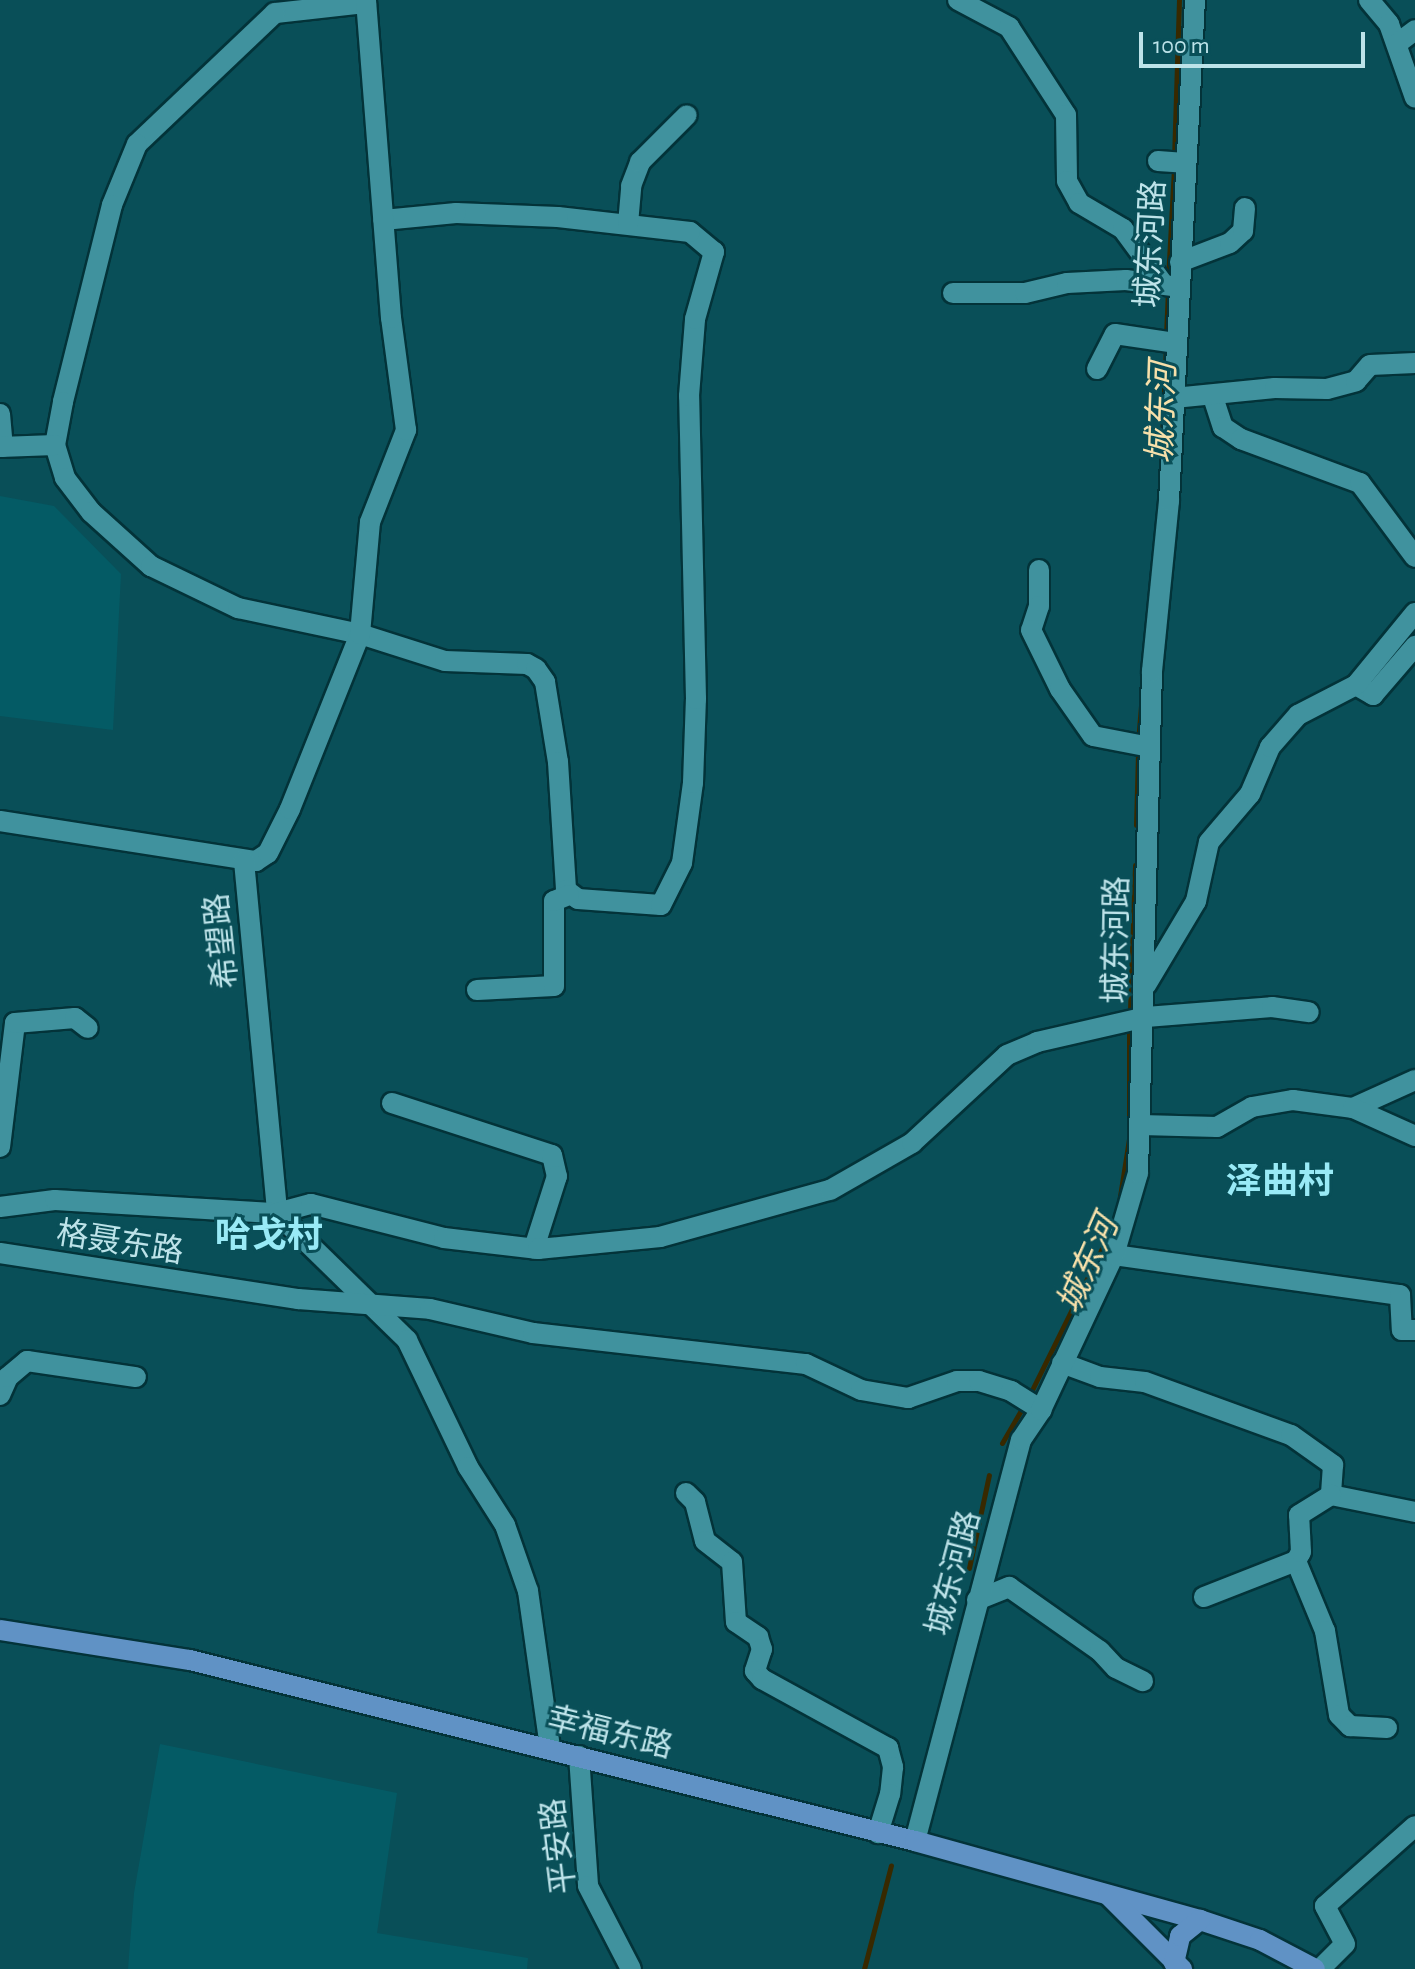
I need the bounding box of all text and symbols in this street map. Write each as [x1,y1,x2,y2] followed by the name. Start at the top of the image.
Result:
[1143,16,1369,66] scale bar
[1153,34,1210,58] text: 100 m
[1128,179,1174,309] street label: 城东河路
[1141,361,1185,465] water label: 城东河
[1097,876,1137,1004] street label: 城东河路
[198,891,246,991] street label: 希望路
[1226,1161,1334,1205] district label: 泽曲村
[1050,1210,1128,1320] water label: 城东河
[54,1214,186,1272] street label: 格聂东路
[215,1215,323,1259] district label: 哈戈村
[919,1506,989,1640] street label: 城东河路
[543,1699,677,1767] street label: 幸福东路
[534,1796,584,1896] street label: 平安路

